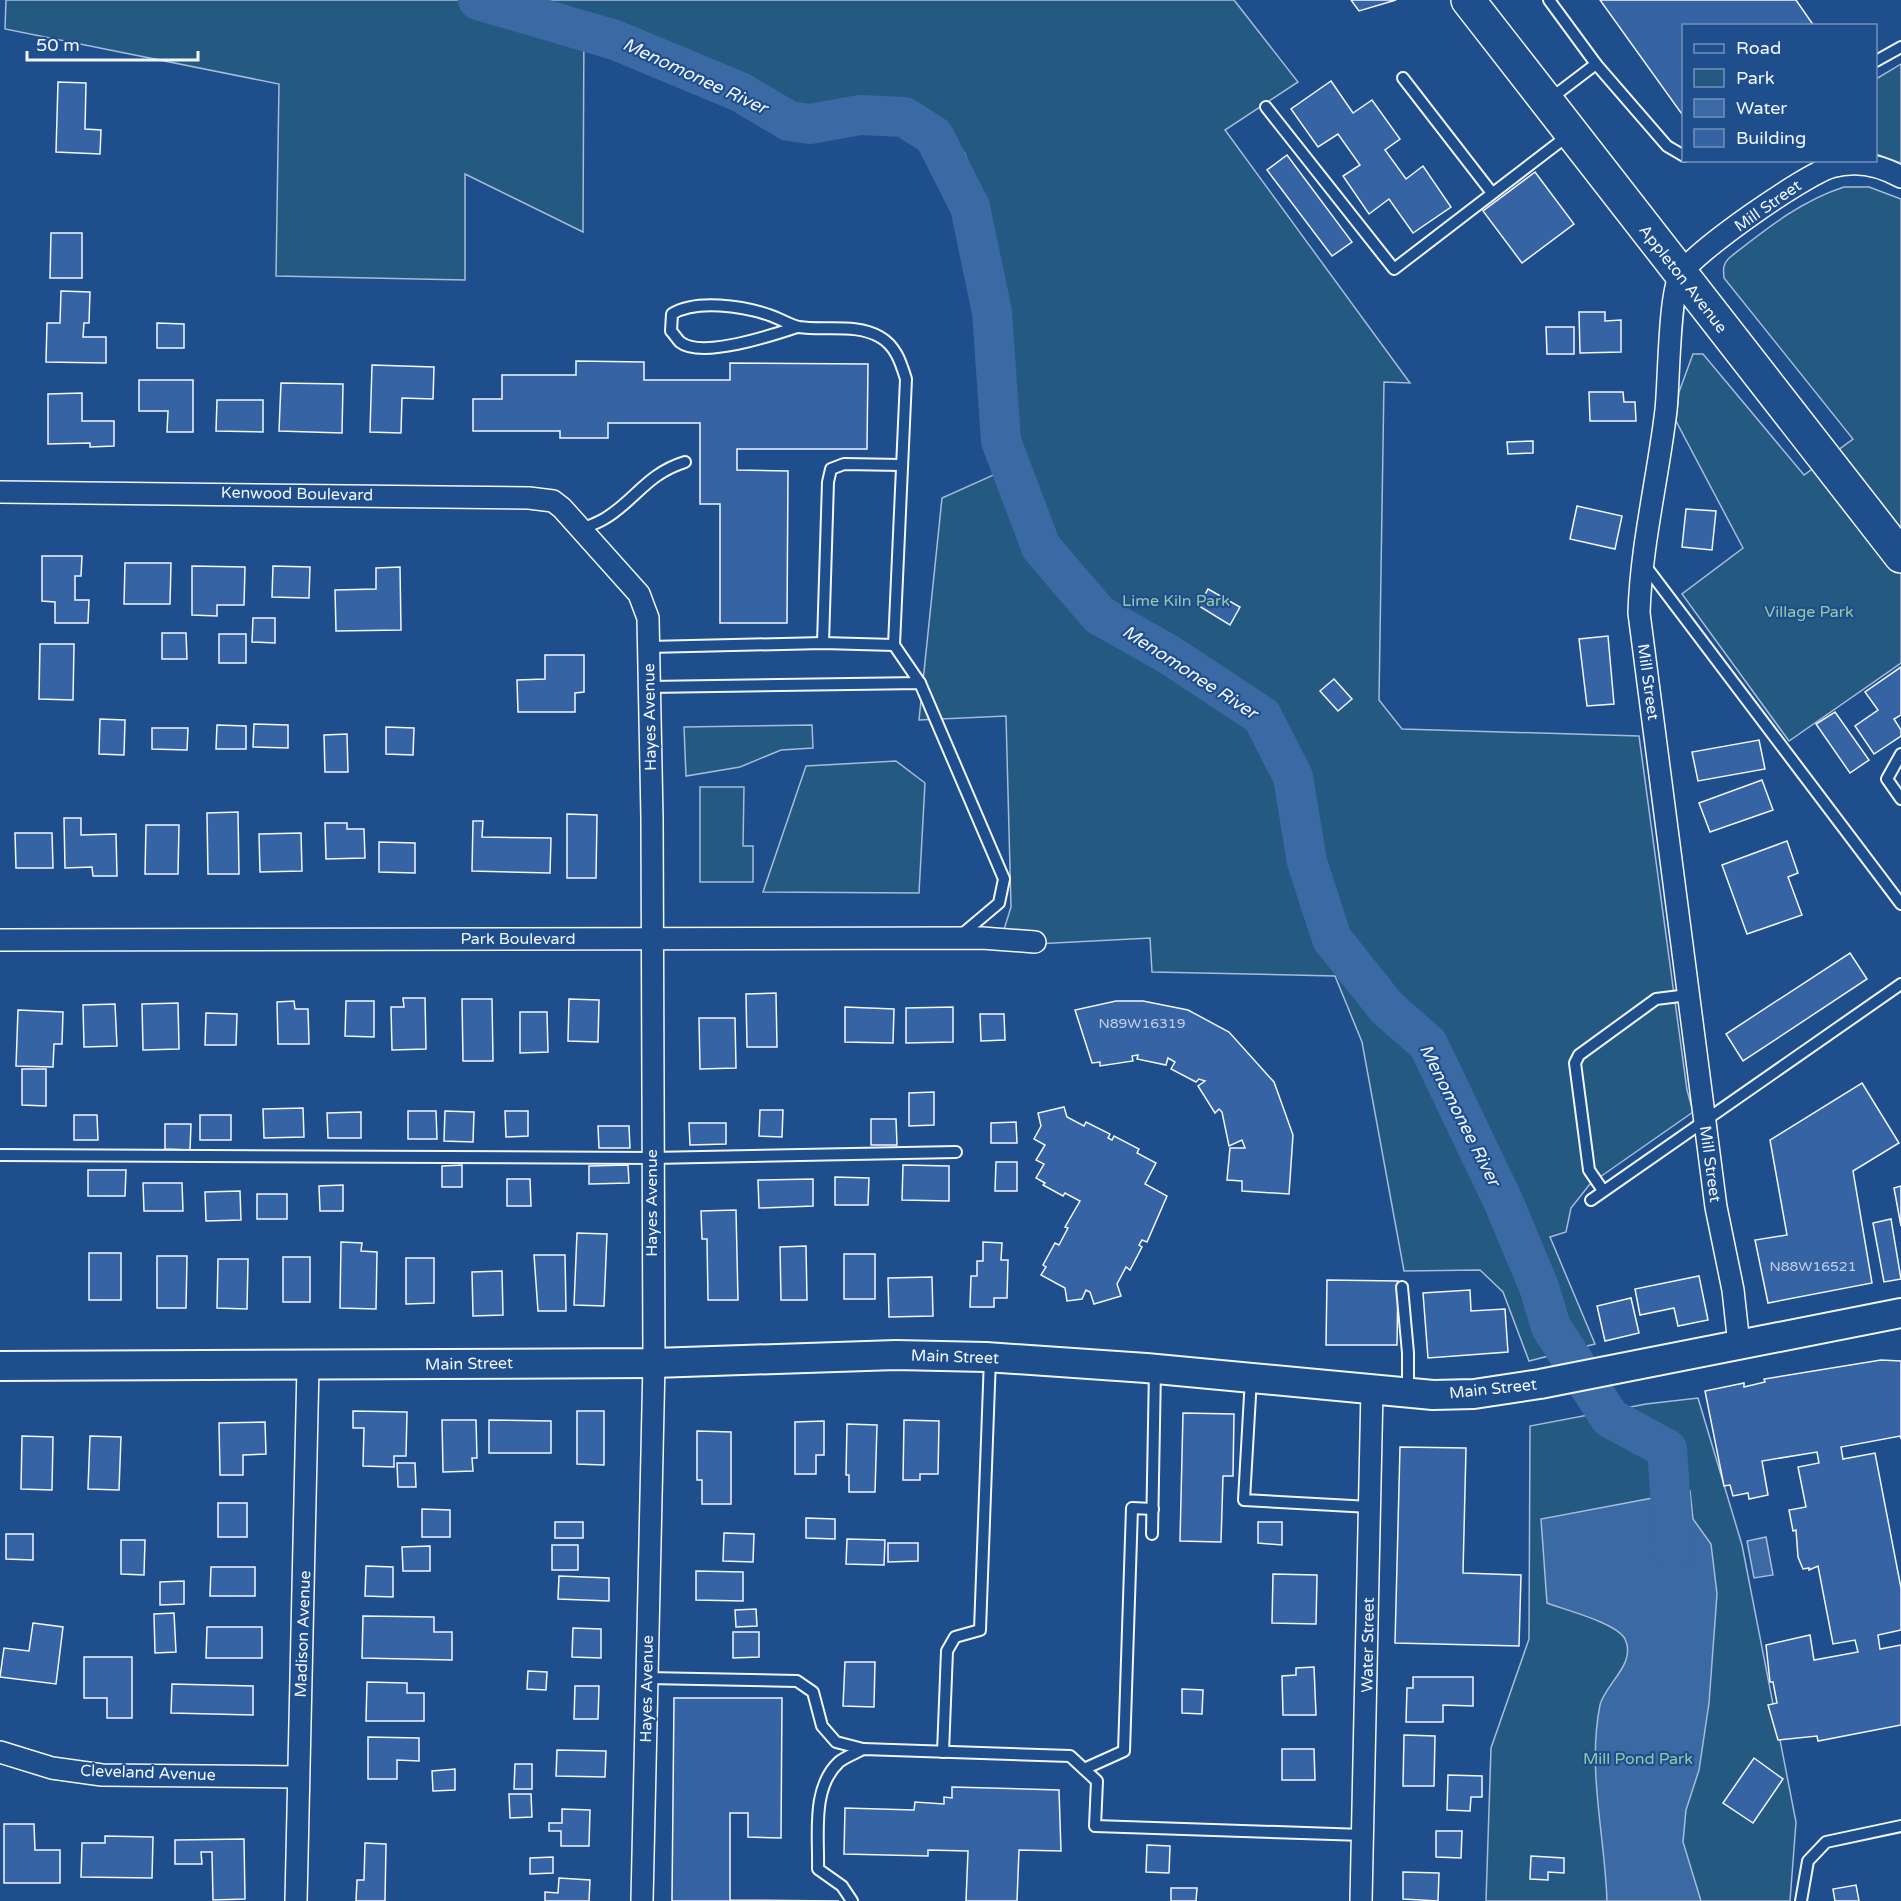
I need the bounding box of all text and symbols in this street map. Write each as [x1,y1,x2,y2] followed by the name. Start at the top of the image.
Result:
[27,24,198,62] scale bar
[1682,24,1877,162] legend
[619,33,772,120] water label: Menomonee River
[36,34,80,56] text: 50 m
[1736,37,1781,59] text: Road
[1736,67,1775,89] text: Park
[1736,97,1787,119] text: Water
[1736,127,1806,149] text: Building
[1731,176,1805,236] street label: Mill Street
[1634,221,1732,337] street label: Appleton Avenue
[221,483,373,505] street label: Kenwood Boulevard
[1122,591,1230,611] park label: Lime Kiln Park
[1764,602,1854,622] park label: Village Park
[1118,620,1263,725] water label: Menomonee River
[1633,642,1663,722] street label: Mill Street
[639,663,661,771] street label: Hayes Avenue
[460,929,576,949] street label: Park Boulevard
[1099,1015,1185,1032] house number: N89W16319
[1415,1040,1506,1192] water label: Menomonee River
[1695,1124,1725,1204] street label: Mill Street
[642,1149,662,1257] street label: Hayes Avenue
[1770,1258,1856,1275] house number: N88W16521
[911,1345,999,1369] street label: Main Street
[425,1353,513,1375] street label: Main Street
[1448,1374,1538,1404] street label: Main Street
[291,1570,315,1698] street label: Madison Avenue
[1357,1597,1379,1693] street label: Water Street
[636,1635,658,1743] street label: Hayes Avenue
[1583,1749,1693,1769] park label: Mill Pond Park
[80,1761,216,1785] street label: Cleveland Avenue

